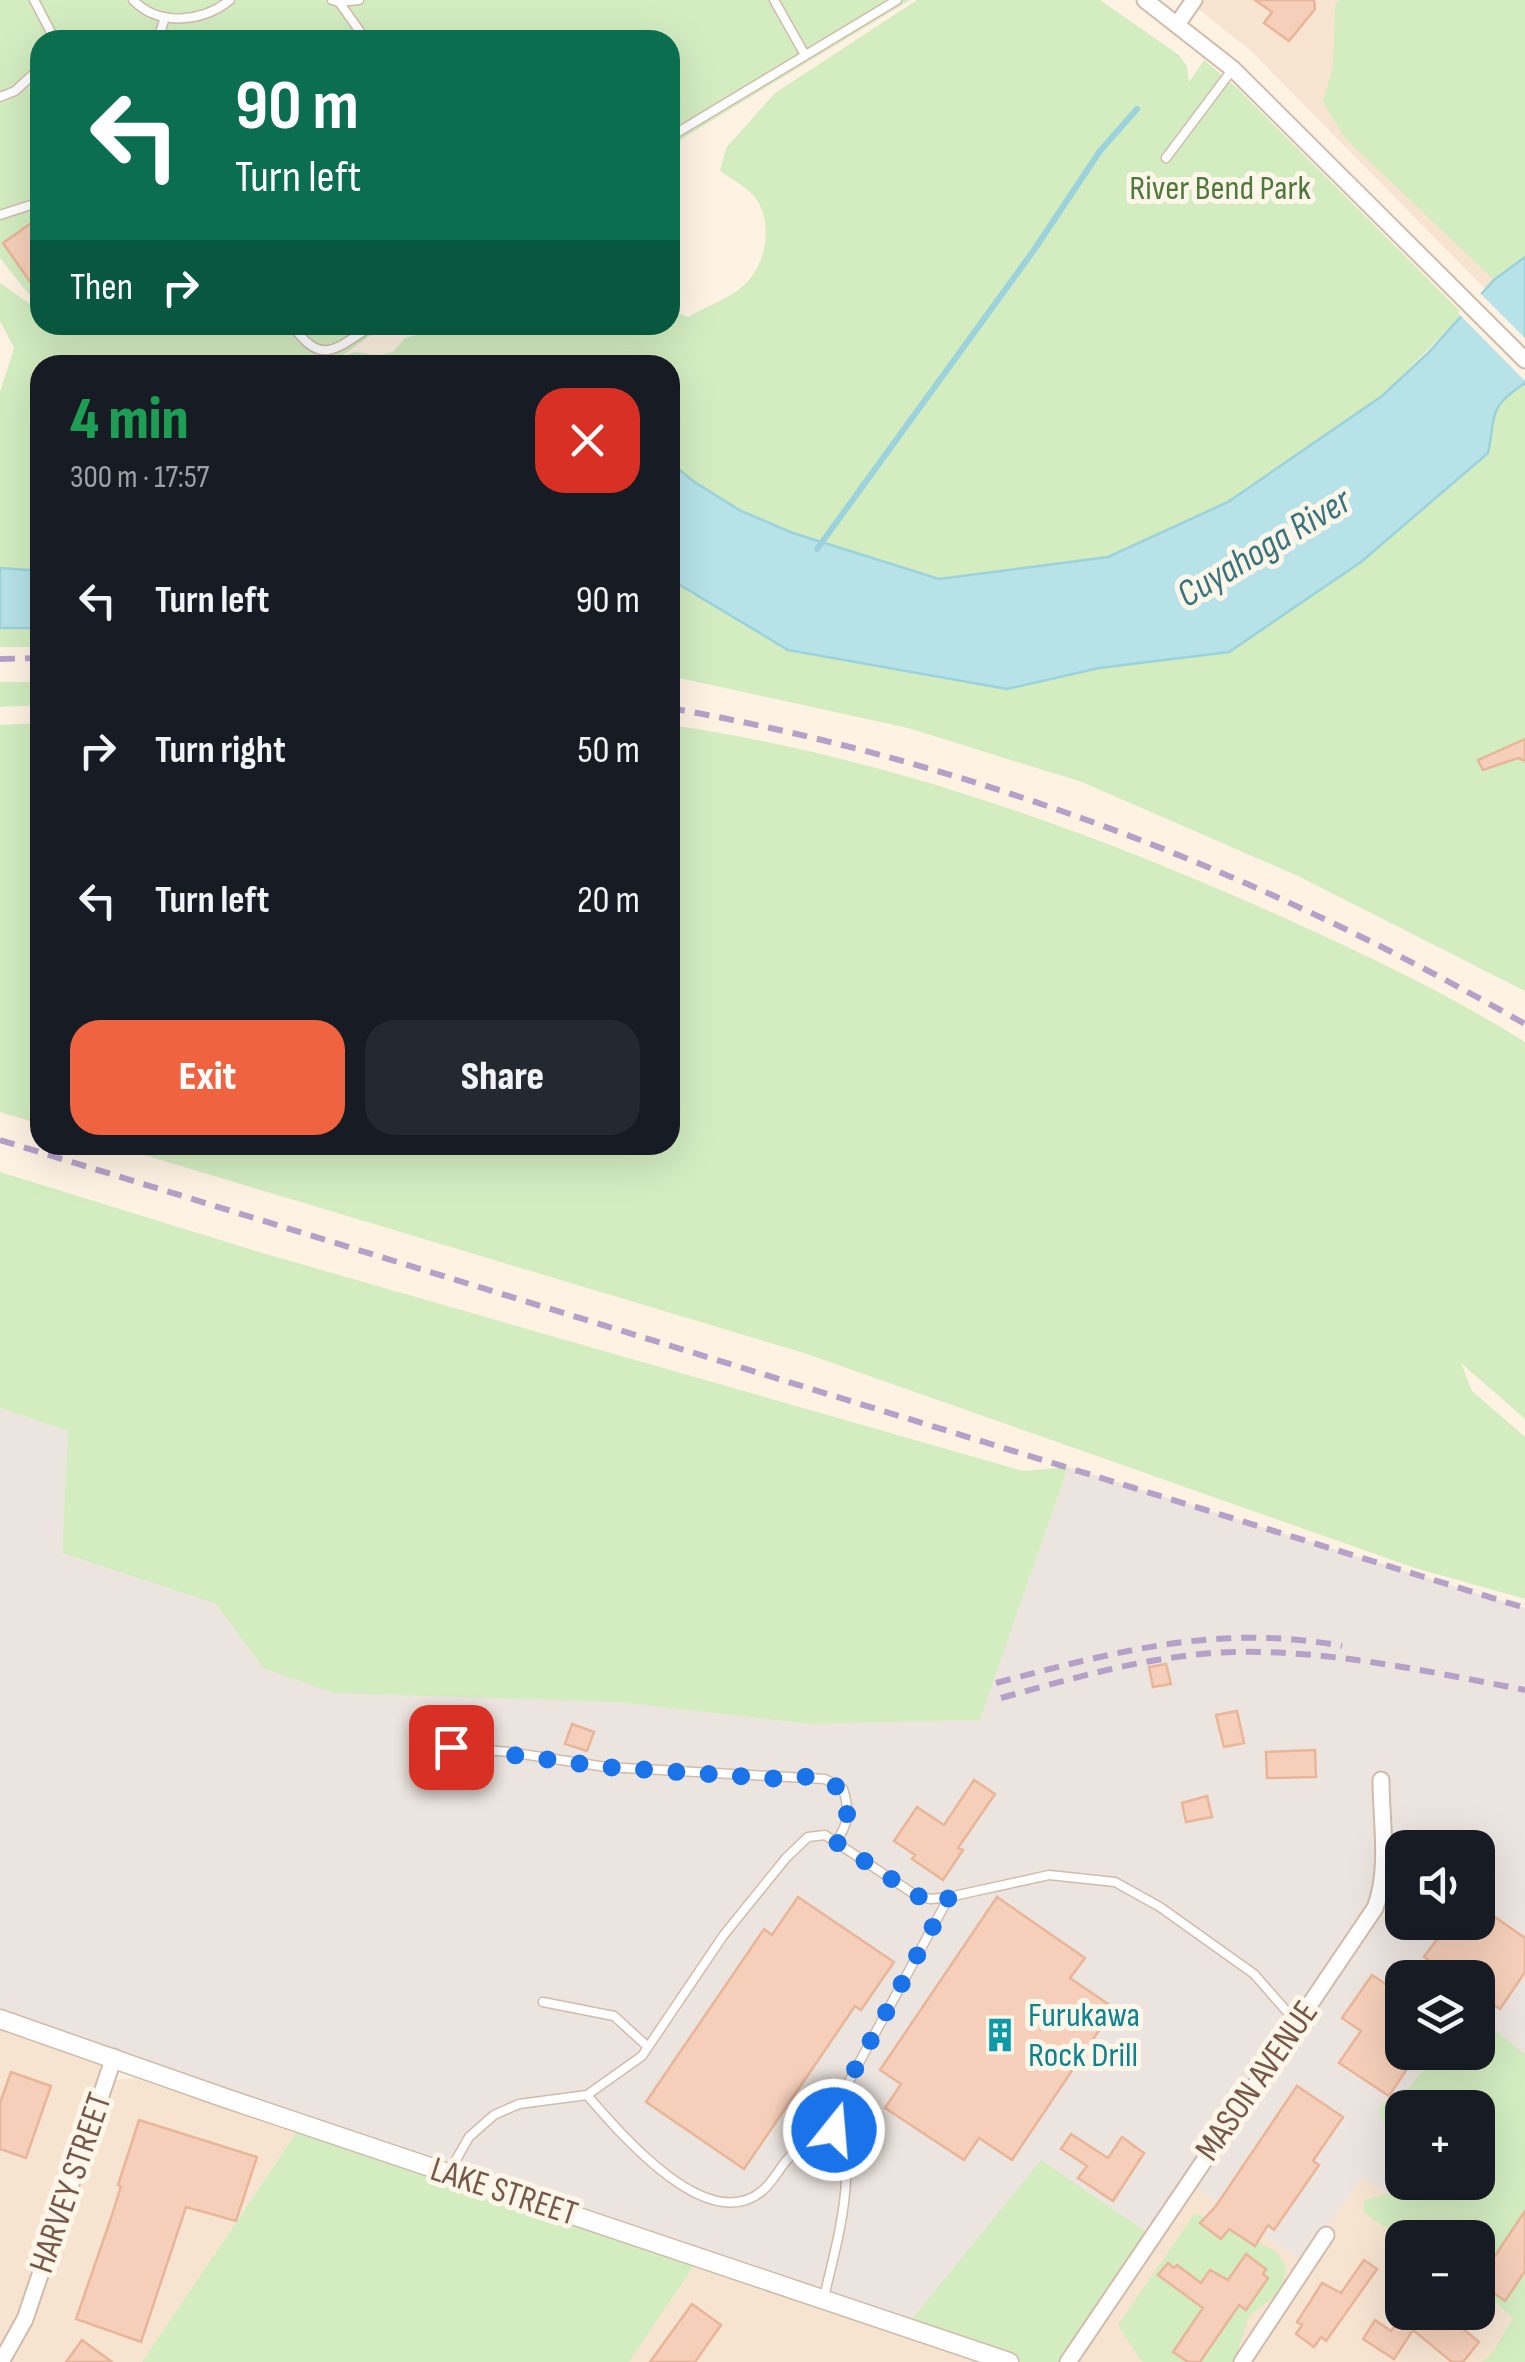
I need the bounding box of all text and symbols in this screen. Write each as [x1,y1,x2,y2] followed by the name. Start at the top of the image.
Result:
[235,65,359,149] text: 90 m
[70,70,200,200] icon: left
[235,150,361,205] text: Turn left
[1129,167,1311,210] park label: River Bend Park
[153,260,208,315] icon: right
[70,265,133,310] text: Then
[70,384,189,456] text: 4 min
[535,388,640,493] button: close
[70,458,209,497] text: 300 m · 17:57
[1169,478,1360,617] water label: Cuyahoga River
[70,573,125,628] icon: left
[155,578,269,623] text: Turn left
[576,578,640,623] text: 90 m
[70,723,125,778] icon: right
[155,728,286,773] text: Turn right
[577,728,640,773] text: 50 m
[70,873,125,928] icon: left
[155,878,269,923] text: Turn left
[577,878,640,923] text: 20 m
[70,1020,345,1135] button: Exit
[365,1020,640,1135] button: Share
[409,1705,494,1790] pin
[424,1720,479,1775] icon: arrive
[1385,1830,1495,2330] map controls
[1385,1830,1495,1940] button: sound
[1385,1960,1495,2070] button: layers
[1186,1993,1328,2169] street label: MASON AVENUE
[1028,1994,1140,2077] place label: Furukawa Rock Drill
[981,2016,1019,2054] building icon: Furukawa Rock Drill
[782,2078,886,2182] position arrow
[20,2087,122,2279] street label: HARVEY STREET
[1385,2090,1495,2200] button: +
[425,2148,583,2236] street label: LAKE STREET
[1385,2220,1495,2330] button: −

